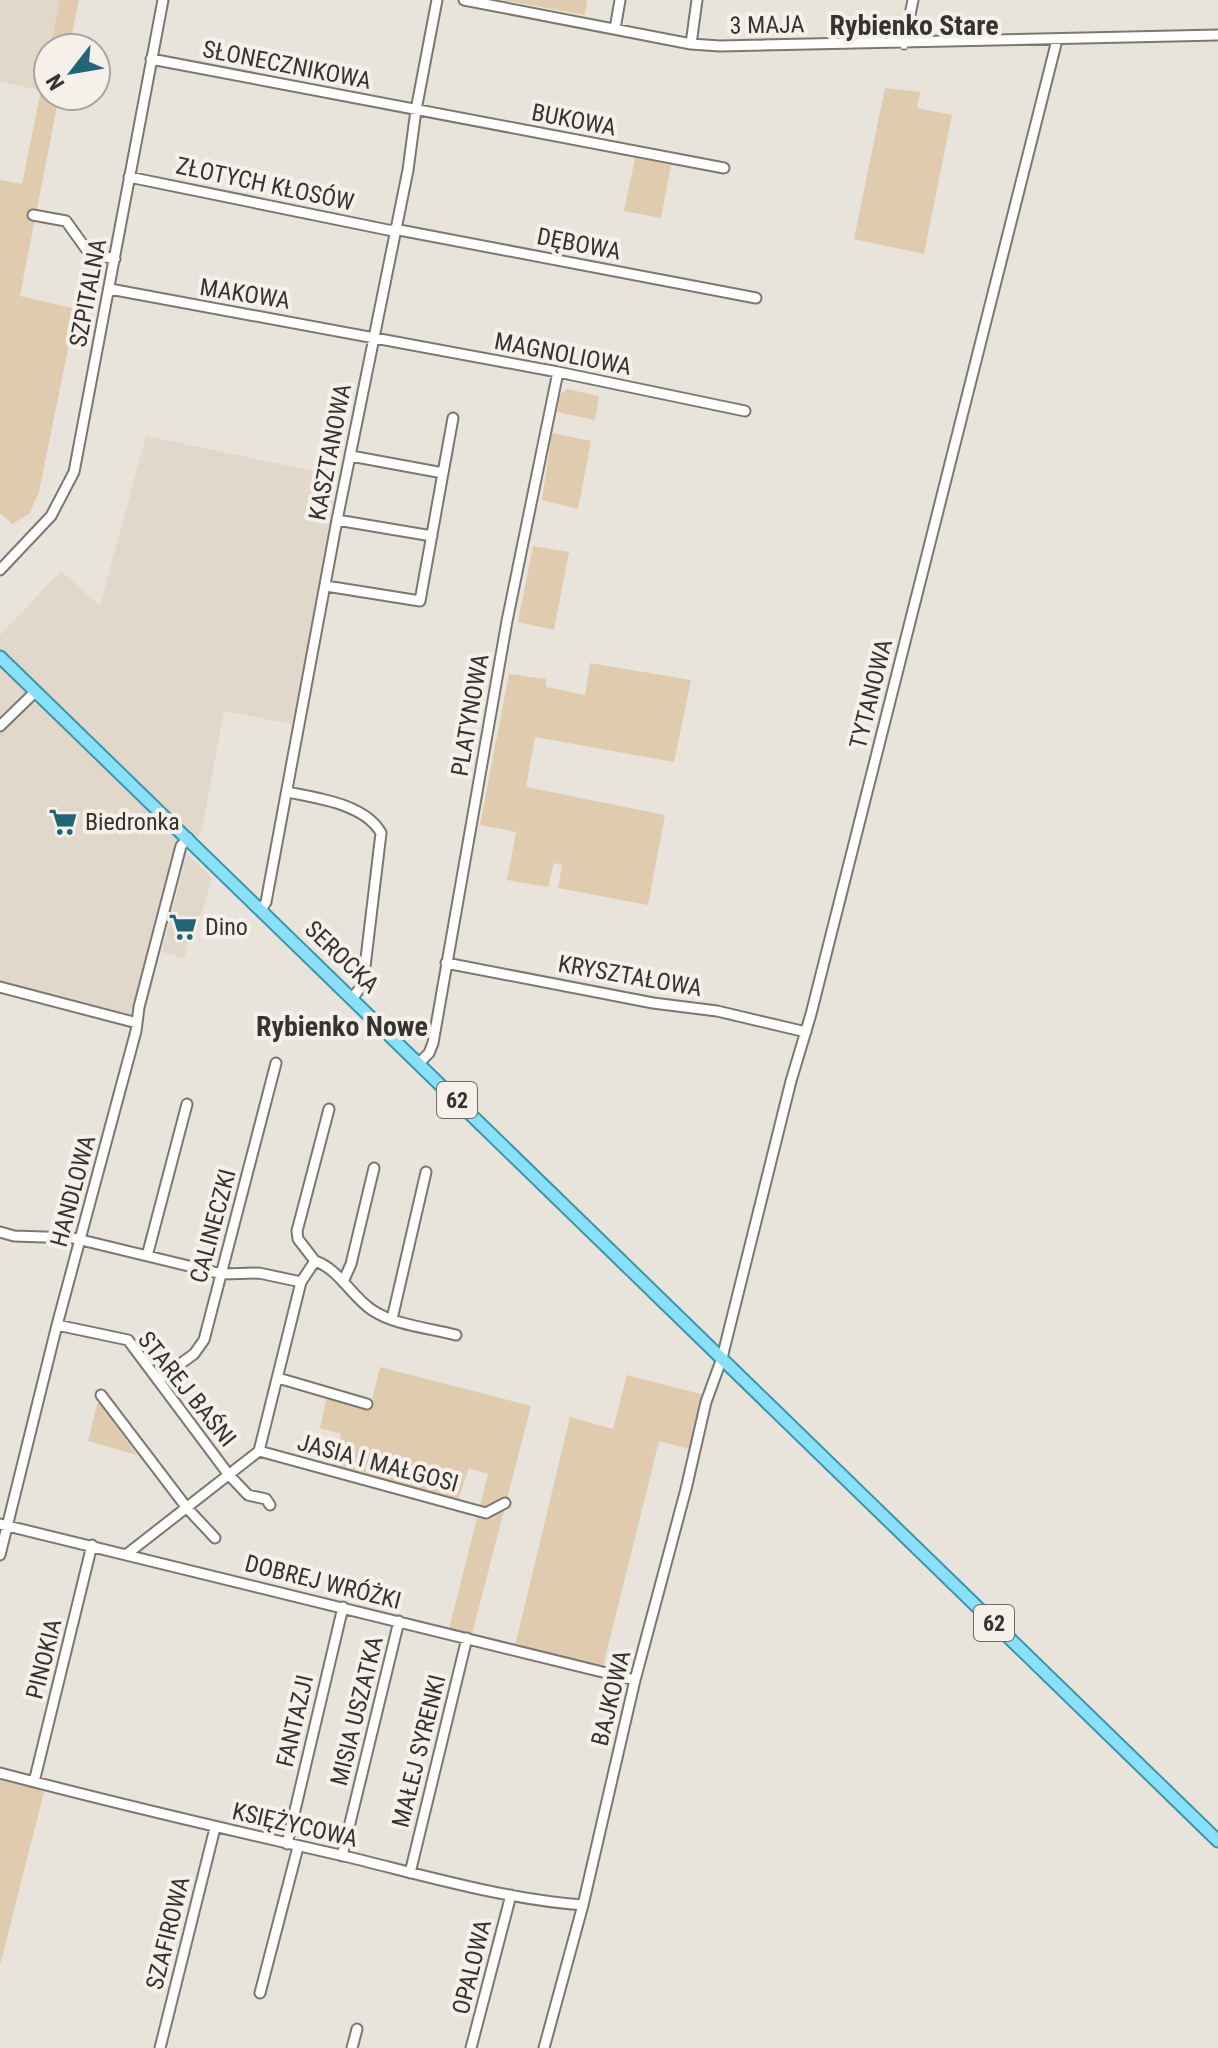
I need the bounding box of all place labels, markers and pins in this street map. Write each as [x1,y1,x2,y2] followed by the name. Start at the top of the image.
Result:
[48,807,78,837] supermarket icon: Biedronka
[85,808,180,836] place label: Biedronka
[168,912,198,942] supermarket icon: Dino
[205,913,248,941] place label: Dino

